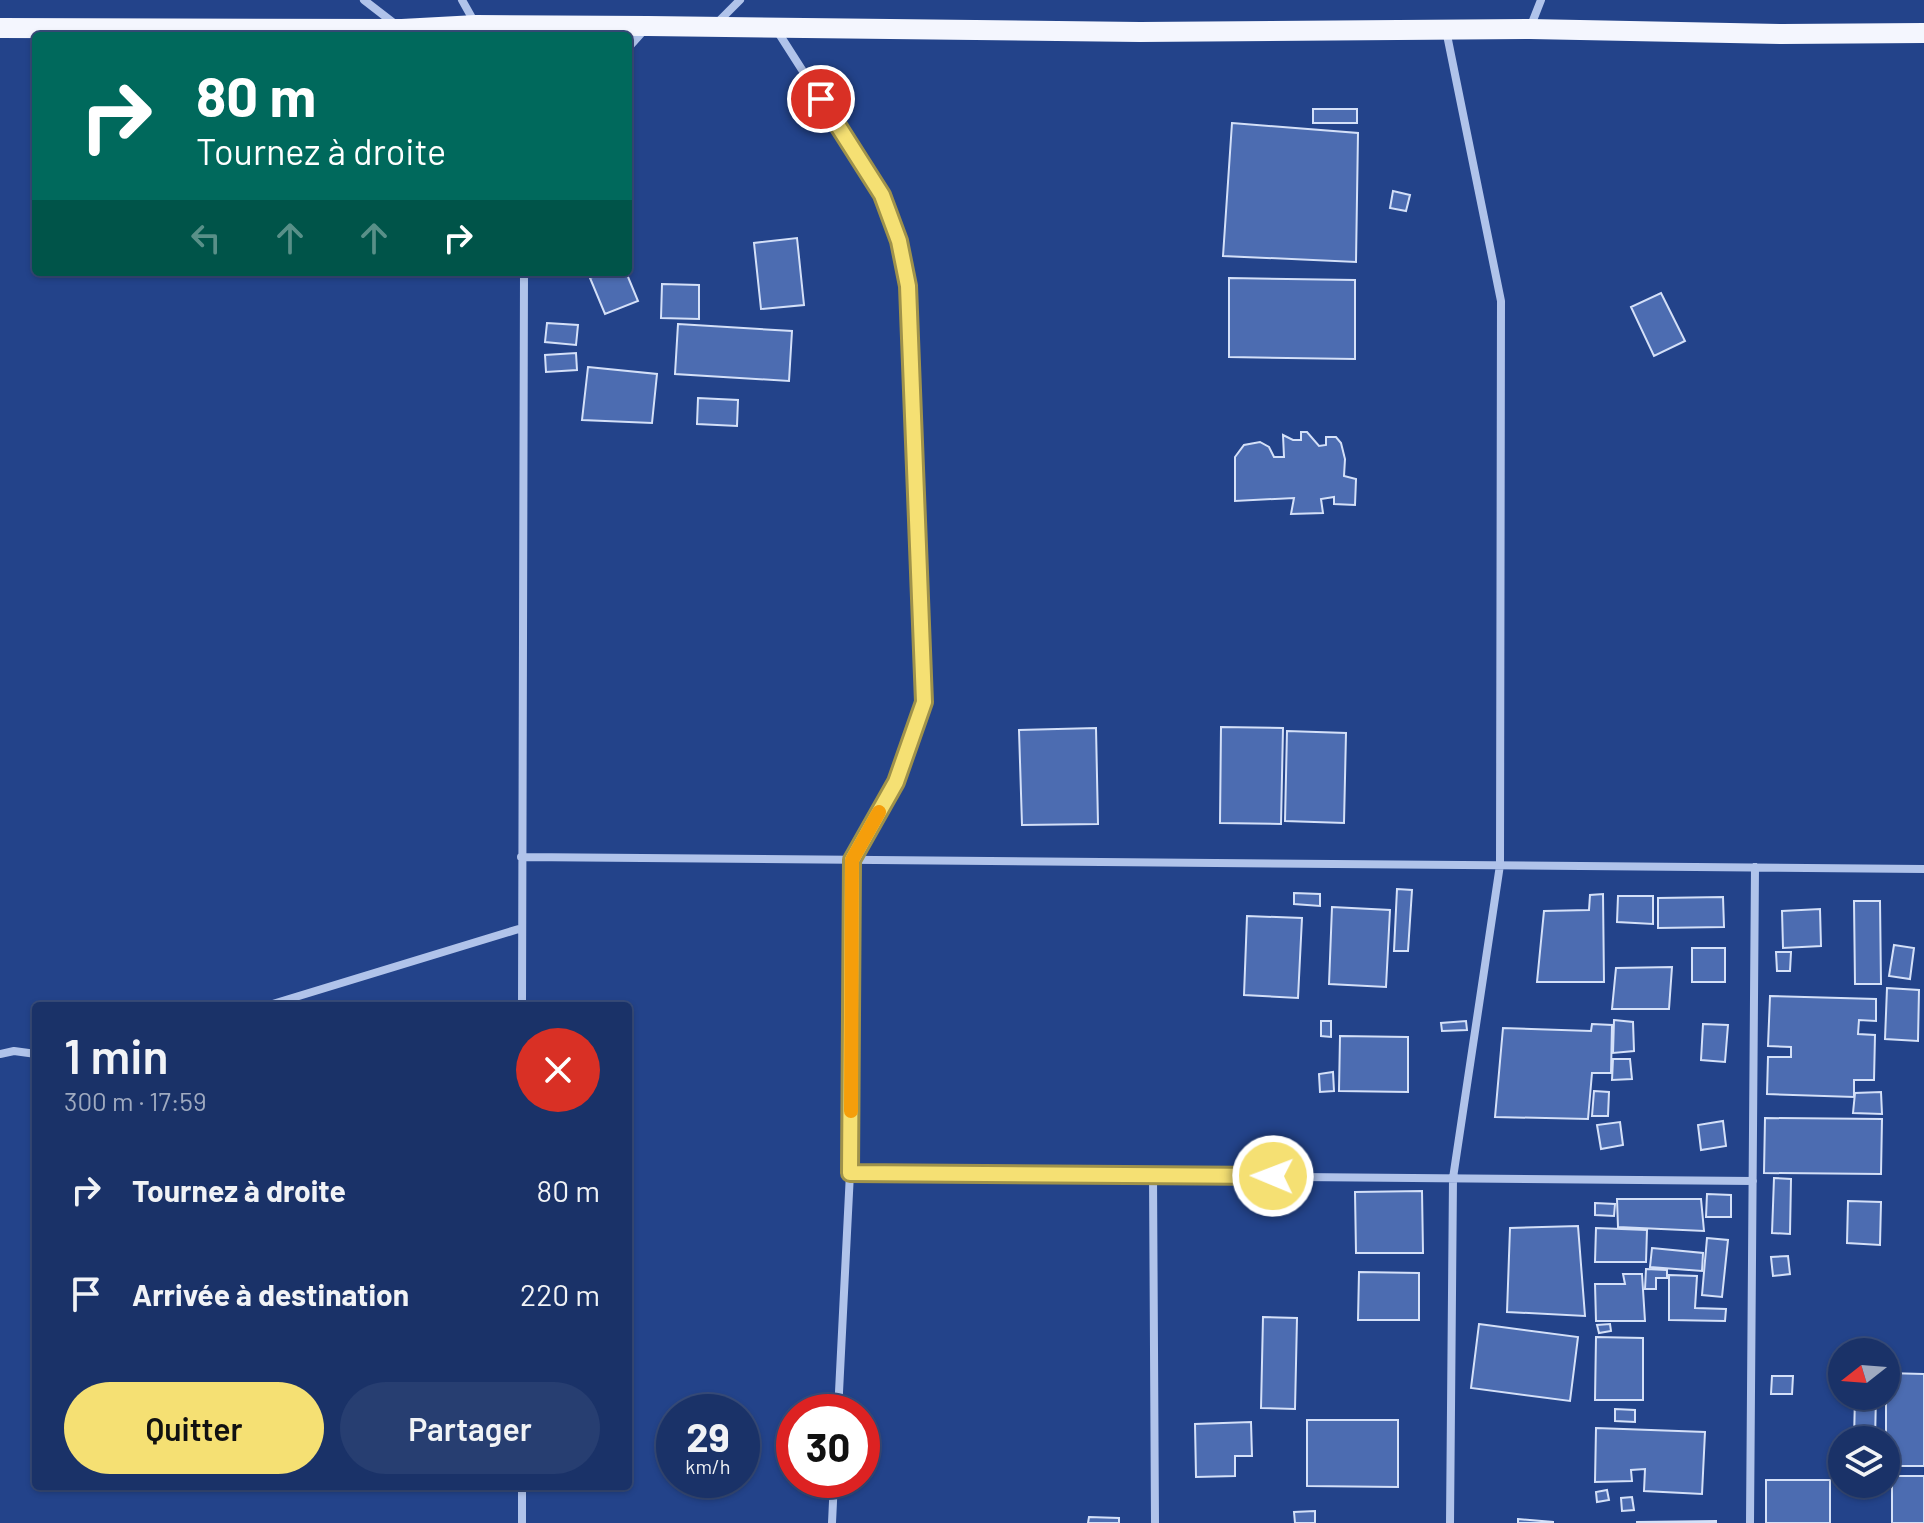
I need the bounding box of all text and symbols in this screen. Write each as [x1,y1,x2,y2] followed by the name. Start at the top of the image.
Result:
[196,61,316,128] text: 80 m
[64,64,168,168] icon: right
[787,65,855,133] pin
[799,77,843,121] icon: arrive
[196,129,446,172] text: Tournez à droite
[184,216,228,260] icon: left
[268,216,312,260] icon: ahead
[352,216,396,260] icon: ahead
[436,216,480,260] icon: right
[64,1026,169,1084] text: 1 min
[516,1028,600,1112] button: close
[64,1085,206,1116] text: 300 m · 17:59
[1231,1134,1315,1218] position arrow
[64,1168,108,1212] icon: right
[132,1172,346,1208] text: Tournez à droite
[537,1172,600,1208] text: 80 m
[64,1272,108,1316] icon: arrive
[132,1276,409,1312] text: Arrivée à destination
[520,1276,600,1312] text: 220 m
[1828,1338,1900,1410] north arrow
[1828,1338,1900,1498] map controls
[64,1382,324,1474] button: Quitter
[340,1382,600,1474] button: Partager
[776,1394,880,1498] speed limit sign: 30
[686,1412,730,1460] text: 29
[1828,1426,1900,1498] button: layers
[685,1454,731,1478] text: km/h

